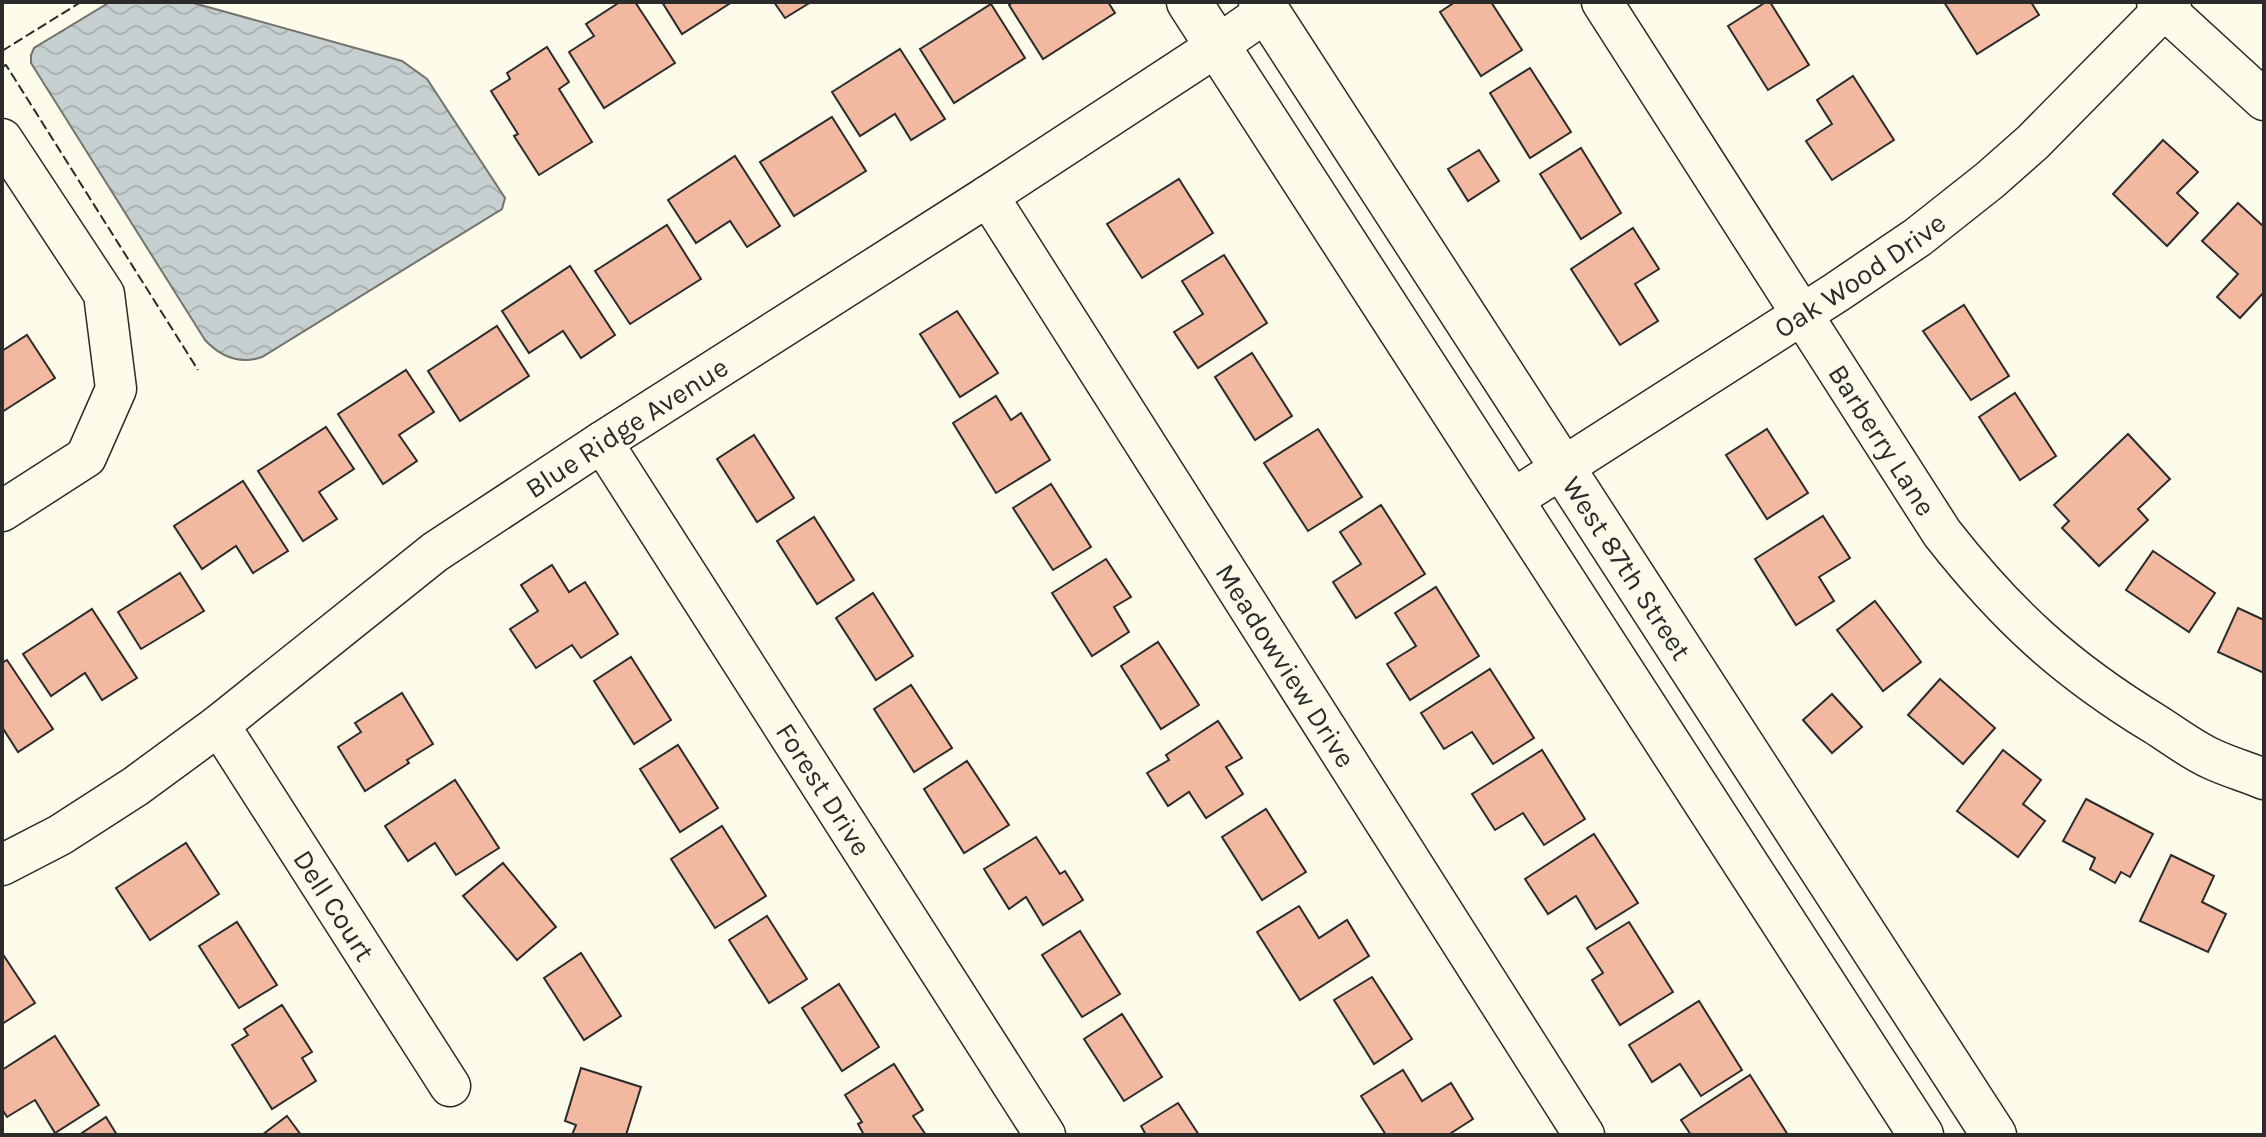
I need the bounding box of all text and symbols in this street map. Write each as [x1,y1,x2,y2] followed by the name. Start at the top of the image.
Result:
[1768,205,1952,344] street label: Oak Wood Drive
[519,350,734,505] street label: Blue Ridge Avenue
[1822,358,1943,522] street label: Barberry Lane
[1556,470,1698,666] street label: West 87th Street
[1209,557,1363,773] street label: Meadowview Drive
[769,717,878,862] street label: Forest Drive
[287,844,382,967] street label: Dell Court

